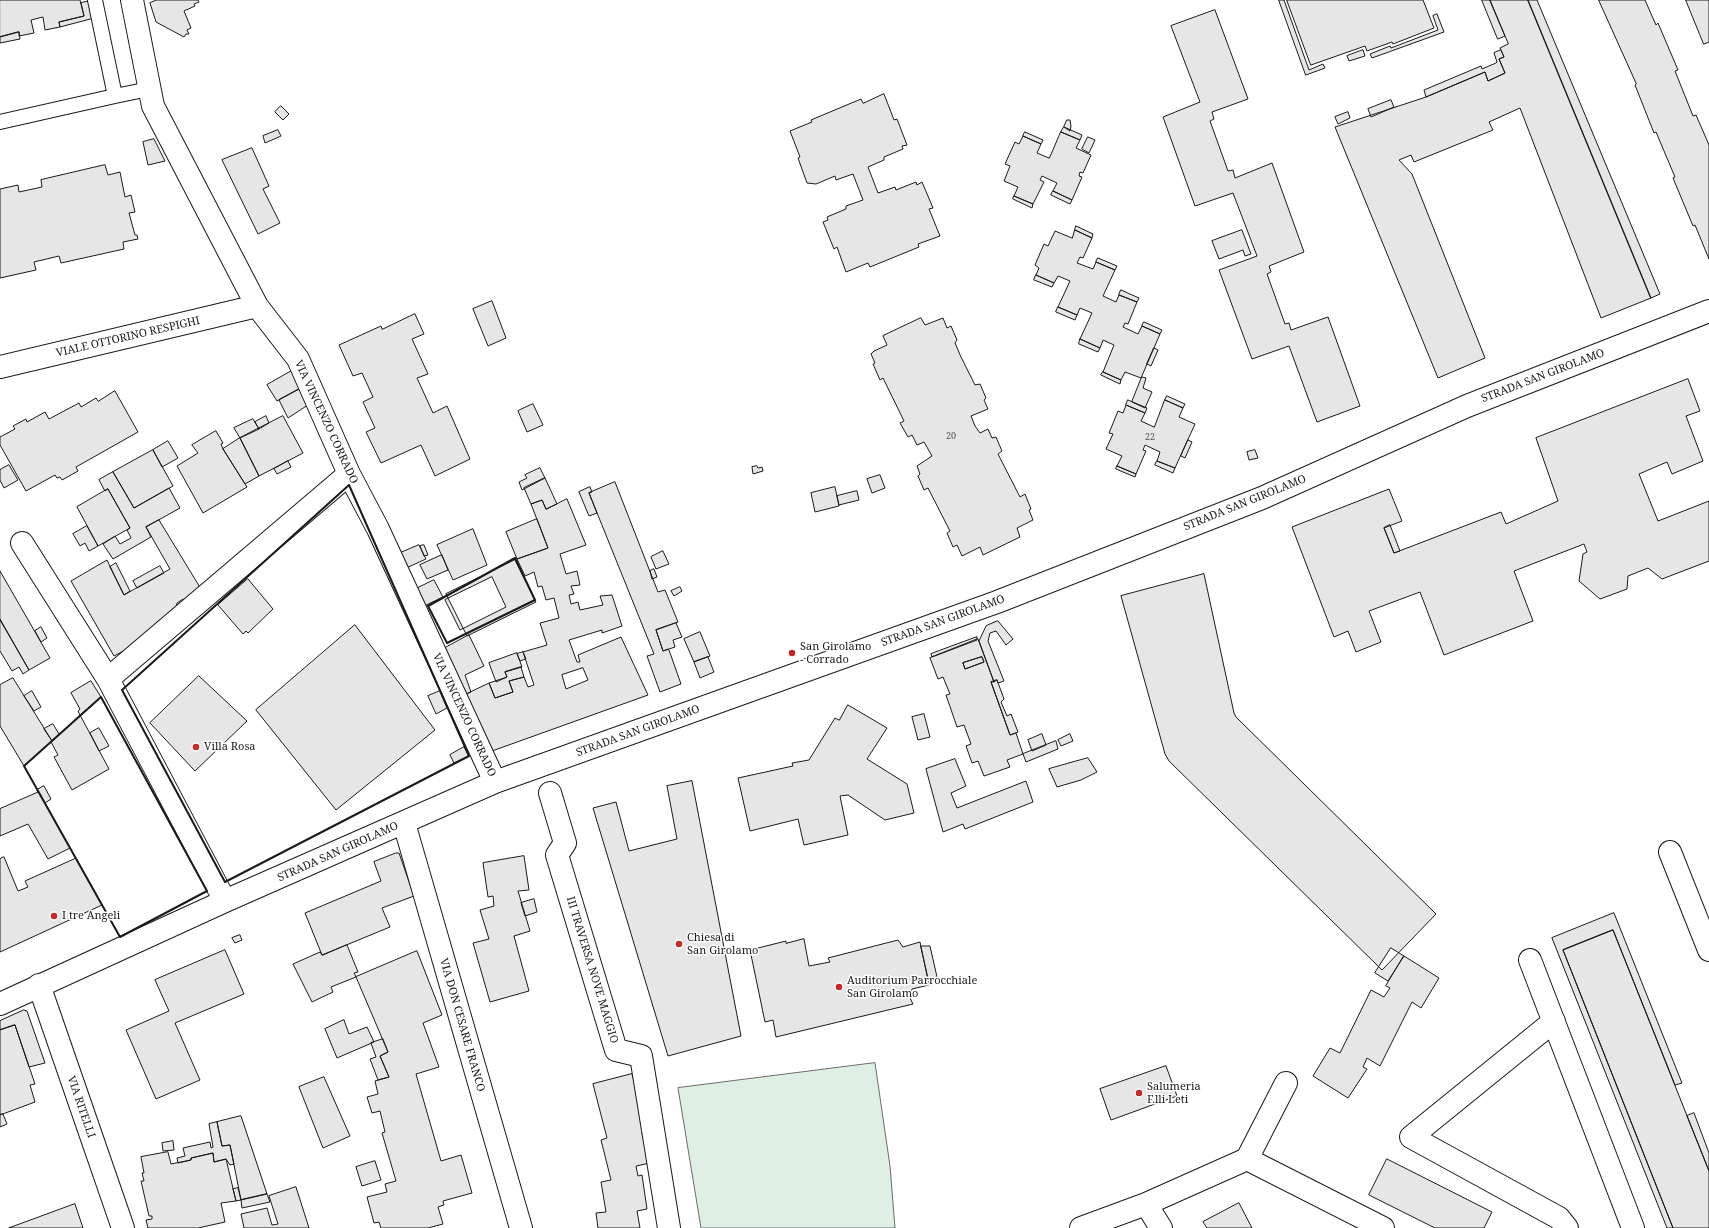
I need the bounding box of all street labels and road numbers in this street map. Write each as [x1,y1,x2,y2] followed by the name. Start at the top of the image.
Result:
[55,314,201,360] street label: VIALE OTTORINO RESPIGHI
[1480,346,1606,406] street label: STRADA SAN GIROLAMO
[292,358,360,486] street label: VIA VINCENZO CORRADO
[1182,472,1308,534] street label: STRADA SAN GIROLAMO
[879,592,1007,650] street label: STRADA SAN GIROLAMO
[430,651,498,779] street label: VIA VINCENZO CORRADO
[574,702,702,760] street label: STRADA SAN GIROLAMO
[276,819,400,885] street label: STRADA SAN GIROLAMO
[563,895,621,1045] street label: III TRAVERSA NOVE MAGGIO
[437,957,487,1093] street label: VIA DON CESARE FRANCO
[64,1074,98,1140] street label: VIA RITELLI

